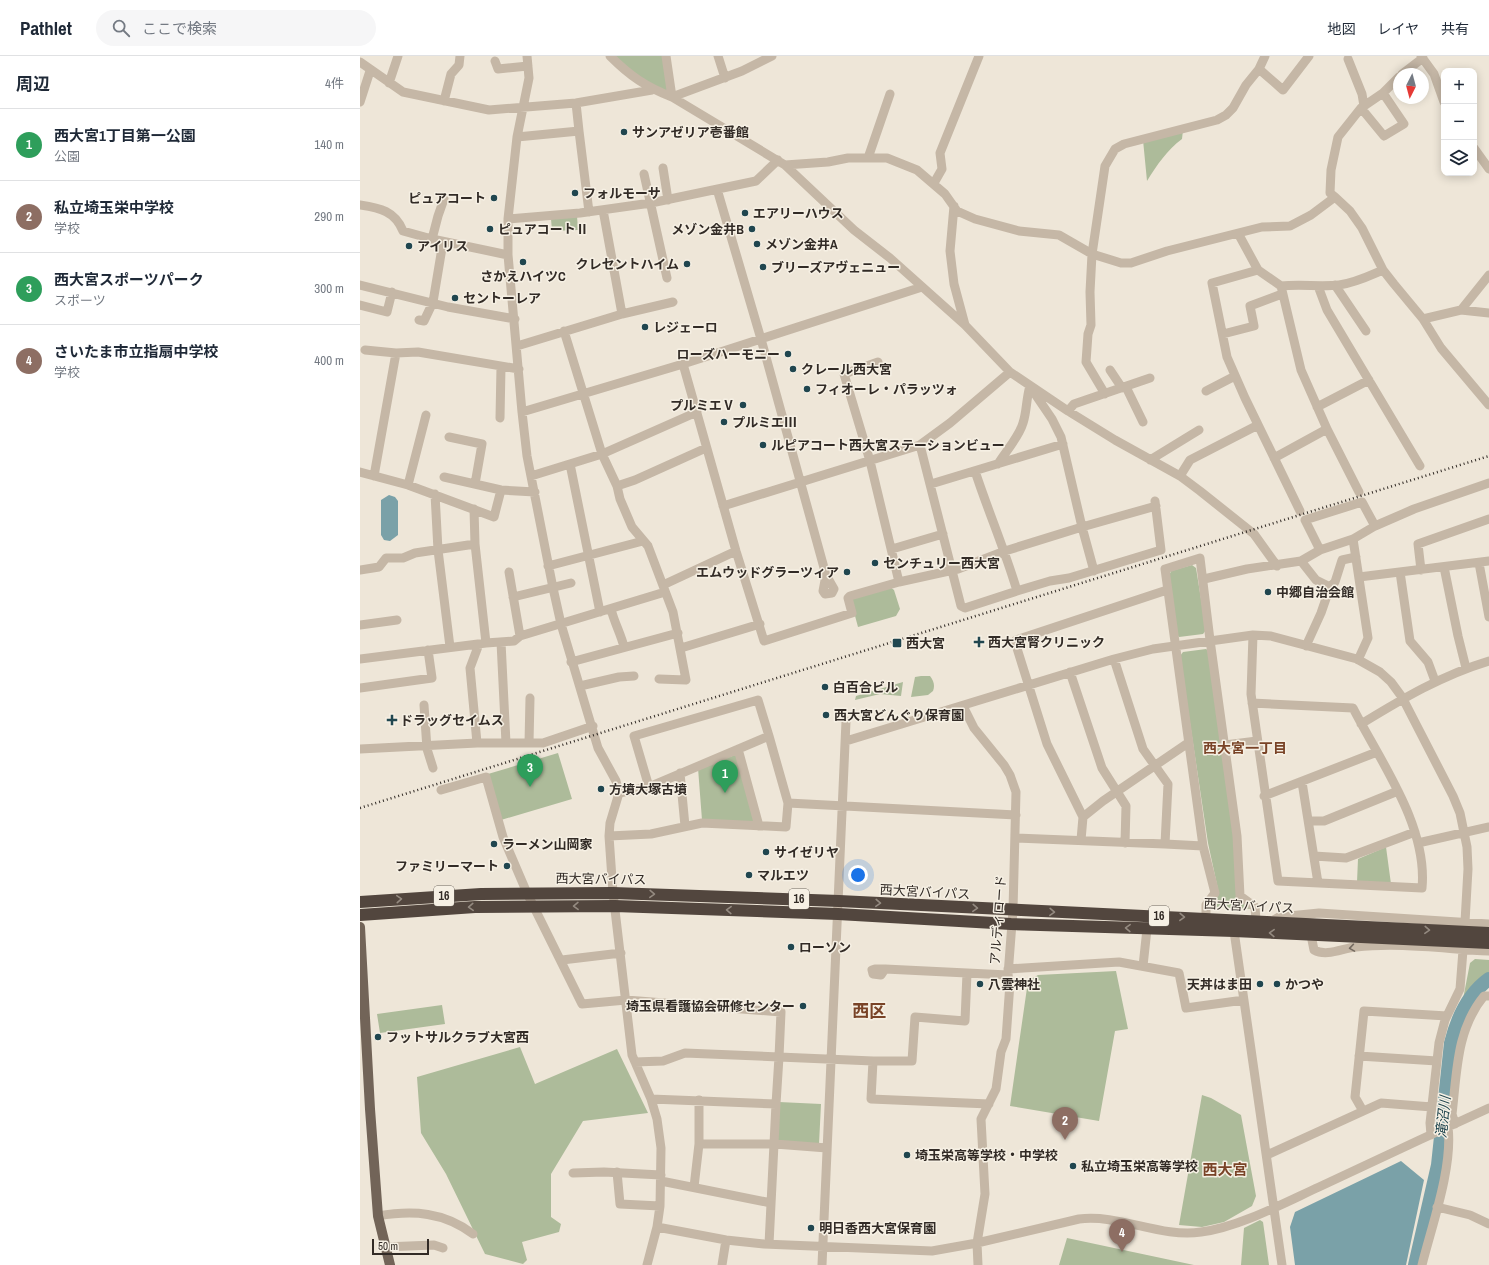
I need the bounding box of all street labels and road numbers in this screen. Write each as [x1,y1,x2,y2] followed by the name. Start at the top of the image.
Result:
[555,870,647,888] street label: 西大宮バイパス
[986,875,1010,965] street label: アルディロード
[879,881,971,903] street label: 西大宮バイパス
[434,886,454,906] road number: 16
[789,889,809,909] road number: 16
[1203,895,1295,917] street label: 西大宮バイパス
[1149,906,1169,926] road number: 16

